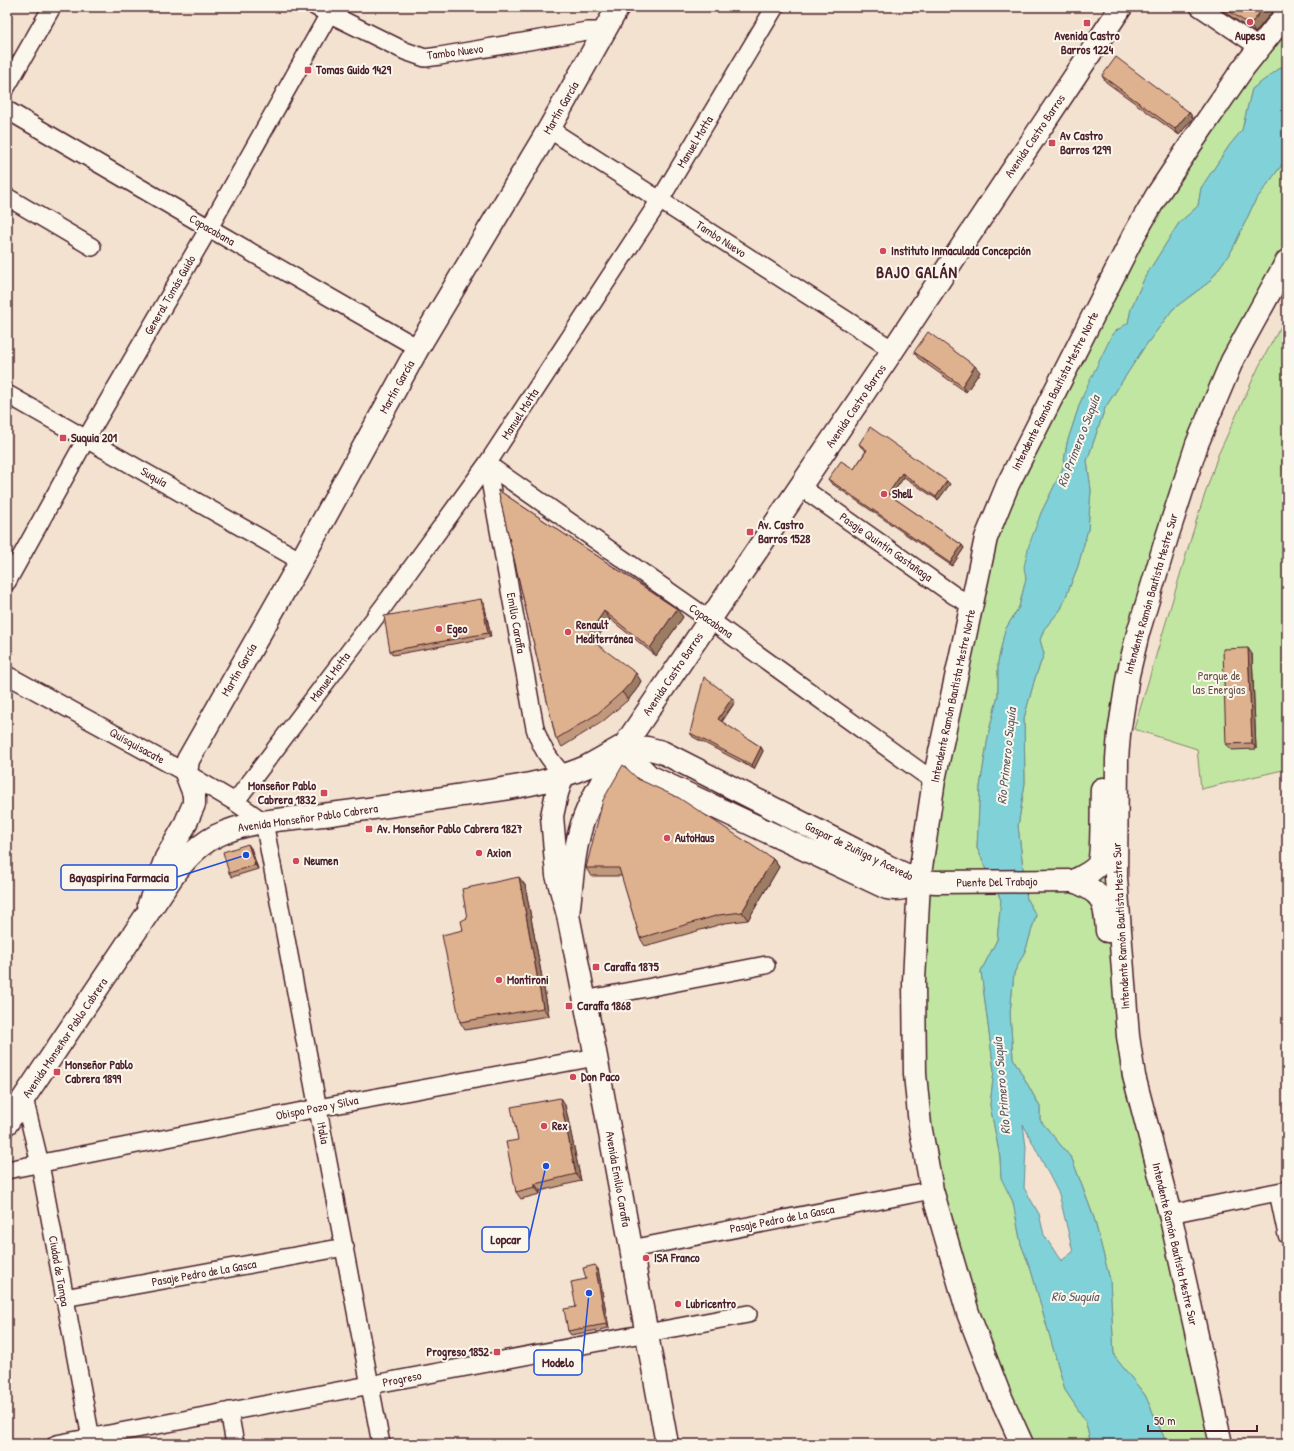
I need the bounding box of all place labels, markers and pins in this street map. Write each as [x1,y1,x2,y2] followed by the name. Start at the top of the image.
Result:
[1245,17,1255,27] marker: Aupesa
[1082,18,1092,28] marker: Avenida Castro Barros 1224
[1054,27,1120,58] place label: Avenida Castro Barros 1224
[1235,27,1265,45] place label: Aupesa
[315,61,392,78] place label: Tomas Guido 1429
[303,65,313,75] marker: Tomas Guido 1429
[1060,127,1112,158] place label: Av Castro Barros 1299
[1047,138,1057,148] marker: Av Castro Barros 1299
[891,242,1032,260] place label: Instituto Inmaculada Concepción
[878,246,888,256] marker: Instituto Inmaculada Concepción
[71,429,118,447] place label: Suquia 201
[58,433,68,443] marker: Suquia 201
[892,485,913,502] place label: Shell
[879,489,889,499] marker: Shell
[758,516,811,547] place label: Av. Castro Barros 1528
[745,527,755,537] marker: Av. Castro Barros 1528
[576,616,633,647] place label: Renault Mediterránea
[447,620,467,638] place label: Egeo
[434,624,444,634] marker: Egeo
[563,627,573,637] marker: Renault Mediterránea
[248,777,316,808] place label: Monseñor Pablo Cabrera 1832
[319,788,329,798] marker: Monseñor Pablo Cabrera 1832
[377,820,523,837] place label: Av. Monseñor Pablo Cabrera 1827
[364,824,374,834] marker: Av. Monseñor Pablo Cabrera 1827
[675,829,715,846] place label: AutoHaus
[662,833,672,843] marker: AutoHaus
[487,844,512,861] place label: Axion
[474,848,484,858] marker: Axion
[304,852,339,869] place label: Neumen
[291,856,301,866] marker: Neumen
[61,865,177,890] callout: Bayaspirina Farmacia
[604,958,660,975] place label: Caraffa 1875
[591,962,601,972] marker: Caraffa 1875
[507,971,549,988] place label: Montironi
[494,975,504,985] marker: Montironi
[577,997,632,1014] place label: Caraffa 1868
[564,1001,574,1011] marker: Caraffa 1868
[65,1056,133,1087] place label: Monseñor Pablo Cabrera 1899
[52,1067,62,1077] marker: Monseñor Pablo Cabrera 1899
[581,1068,620,1085] place label: Don Paco
[568,1072,578,1082] marker: Don Paco
[552,1117,568,1134] place label: Rex
[539,1121,549,1131] marker: Rex
[482,1227,529,1252] callout: Lopcar
[654,1249,700,1266] place label: ISA Franco
[641,1253,651,1263] marker: ISA Franco
[686,1295,736,1312] place label: Lubricentro
[673,1299,683,1309] marker: Lubricentro
[427,1343,489,1361] place label: Progreso 1852
[492,1347,502,1357] marker: Progreso 1852
[534,1350,582,1375] callout: Modelo

